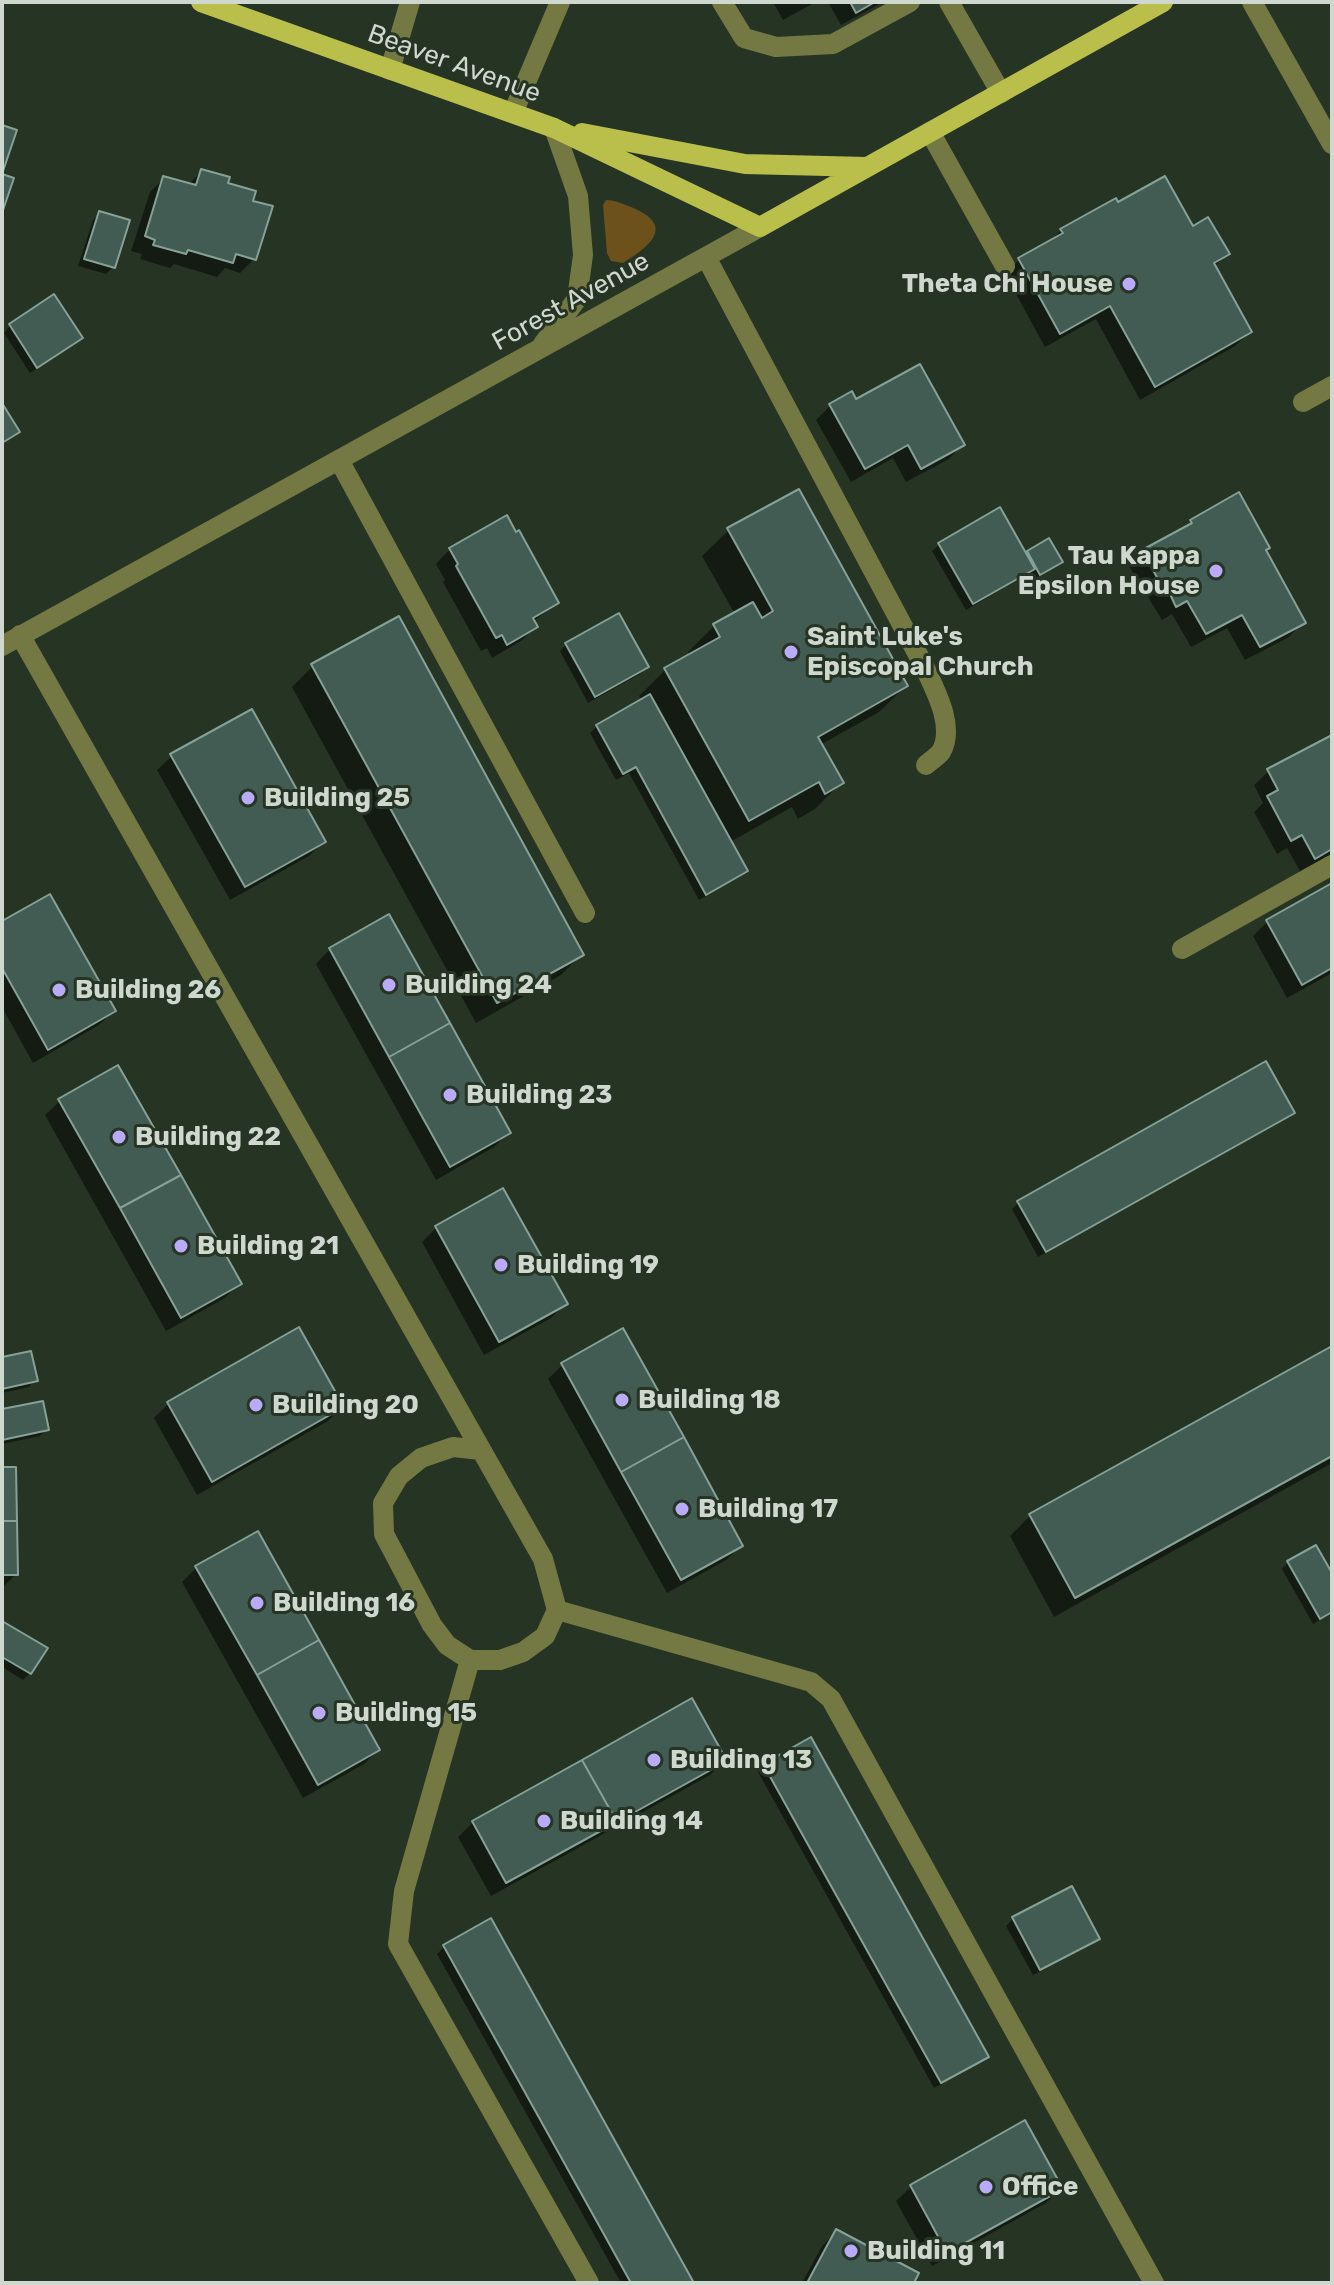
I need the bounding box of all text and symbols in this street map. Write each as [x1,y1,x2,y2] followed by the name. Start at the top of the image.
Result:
[363,18,545,110] street label: Beaver Avenue
[487,246,655,358] street label: Forest Avenue
[902,268,1113,300] place label: Theta Chi House
[1120,275,1138,293] marker: Theta Chi House
[1018,540,1200,602] place label: Tau Kappa Epsilon House
[1207,562,1225,580] marker: Tau Kappa Epsilon House
[807,621,1034,682] place label: Saint Luke's Episcopal Church
[782,643,800,661] marker: Saint Luke's Episcopal Church
[264,782,410,814] place label: Building 25
[239,789,257,807] marker: Building 25
[405,969,552,1001] place label: Building 24
[75,974,221,1006] place label: Building 26
[380,976,398,994] marker: Building 24
[50,981,68,999] marker: Building 26
[466,1079,612,1111] place label: Building 23
[441,1086,459,1104] marker: Building 23
[135,1121,281,1153] place label: Building 22
[110,1128,128,1146] marker: Building 22
[197,1230,339,1262] place label: Building 21
[172,1237,190,1255] marker: Building 21
[517,1249,659,1281] place label: Building 19
[492,1256,510,1274] marker: Building 19
[638,1384,781,1416] place label: Building 18
[272,1389,419,1421] place label: Building 20
[613,1391,631,1409] marker: Building 18
[247,1396,265,1414] marker: Building 20
[698,1493,838,1525] place label: Building 17
[673,1500,691,1518] marker: Building 17
[273,1587,415,1619] place label: Building 16
[248,1594,266,1612] marker: Building 16
[335,1697,477,1729] place label: Building 15
[310,1704,328,1722] marker: Building 15
[670,1744,812,1776] place label: Building 13
[645,1751,663,1769] marker: Building 13
[560,1805,703,1837] place label: Building 14
[535,1812,553,1830] marker: Building 14
[1002,2171,1078,2203] place label: Office
[977,2178,995,2196] marker: Office
[867,2235,1005,2267] place label: Building 11
[842,2242,860,2260] marker: Building 11

